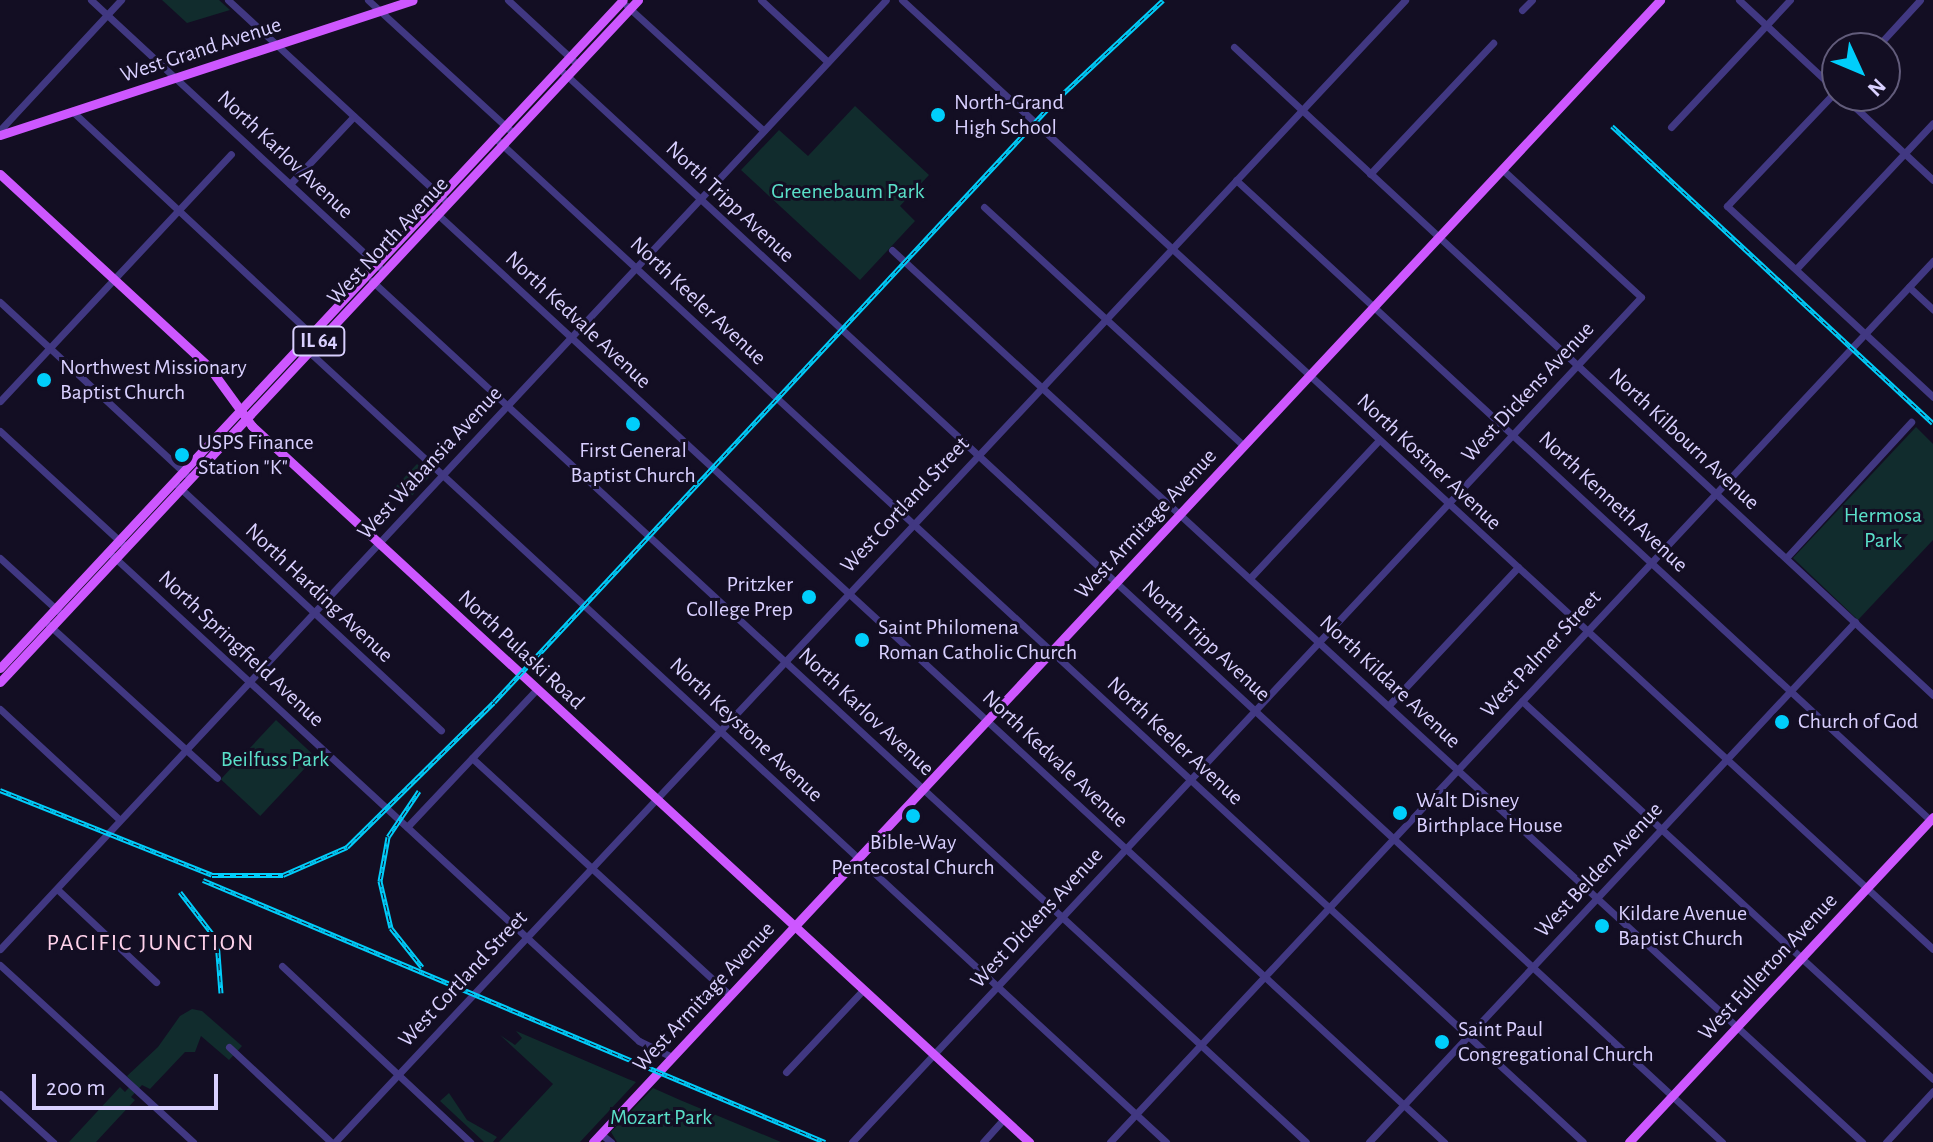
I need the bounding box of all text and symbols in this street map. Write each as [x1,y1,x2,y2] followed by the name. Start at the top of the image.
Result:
[117,12,285,88] street label: West Grand Avenue
[1821,32,1901,112] north arrow
[1864,74,1890,100] text: N
[212,85,358,225] street label: North Karlov Avenue
[954,89,1064,140] place label: North-Grand High School
[929,106,947,124] marker: North-Grand High School
[660,136,800,268] street label: North Tripp Avenue
[322,171,454,311] street label: West North Avenue
[771,179,925,205] park label: Greenebaum Park
[624,231,772,371] street label: North Keeler Avenue
[500,246,656,394] street label: North Kedvale Avenue
[1456,316,1600,468] street label: West Dickens Avenue
[291,325,347,357] road number: IL 64
[60,354,247,406] place label: Northwest Missionary Baptist Church
[1603,362,1765,516] street label: North Kilbourn Avenue
[35,371,53,389] marker: Northwest Missionary Baptist Church
[352,381,508,545] street label: West Wabansia Avenue
[1351,388,1507,536] street label: North Kostner Avenue
[624,415,642,433] marker: First General Baptist Church
[1533,426,1693,578] street label: North Kenneth Avenue
[198,429,314,480] place label: USPS Finance Station "K"
[835,431,975,579] street label: West Cortland Street
[570,437,696,488] place label: First General Baptist Church
[1070,443,1222,605] street label: West Armitage Avenue
[173,446,191,464] marker: USPS Finance Station "K"
[1844,502,1922,554] park label: Hermosa Park
[240,518,398,668] street label: North Harding Avenue
[153,565,329,733] street label: North Springfield Avenue
[686,571,793,622] place label: Pritzker College Prep
[1136,575,1276,707] street label: North Tripp Avenue
[452,585,590,715] street label: North Pulaski Road
[1475,585,1607,723] street label: West Palmer Street
[800,588,818,606] marker: Pritzker College Prep
[1314,610,1466,754] street label: North Kildare Avenue
[878,614,1077,666] place label: Saint Philomena Roman Catholic Church
[853,631,871,649] marker: Saint Philomena Roman Catholic Church
[793,642,939,782] street label: North Karlov Avenue
[664,652,828,808] street label: North Keystone Avenue
[1101,671,1249,811] street label: North Keeler Avenue
[977,685,1133,833] street label: North Kedvale Avenue
[1798,709,1918,735] place label: Church of God
[1773,713,1791,731] marker: Church of God
[221,747,329,773] park label: Beilfuss Park
[1416,787,1563,838] place label: Walt Disney Birthplace House
[1530,797,1668,943] street label: West Belden Avenue
[1391,804,1409,822] marker: Walt Disney Birthplace House
[904,807,922,825] marker: Bible-Way Pentecostal Church
[831,829,995,880] place label: Bible-Way Pentecostal Church
[965,842,1109,994] street label: West Dickens Avenue
[1693,888,1843,1046] street label: West Fullerton Avenue
[1618,900,1747,952] place label: Kildare Avenue Baptist Church
[393,905,533,1053] street label: West Cortland Street
[628,916,780,1078] street label: West Armitage Avenue
[1593,917,1611,935] marker: Kildare Avenue Baptist Church
[47,930,255,958] district label: PACIFIC JUNCTION
[1458,1016,1654,1068] place label: Saint Paul Congregational Church
[1433,1033,1451,1051] marker: Saint Paul Congregational Church
[36,1058,222,1108] scale bar
[46,1076,105,1100] text: 200 m
[610,1105,712,1131] park label: Mozart Park

